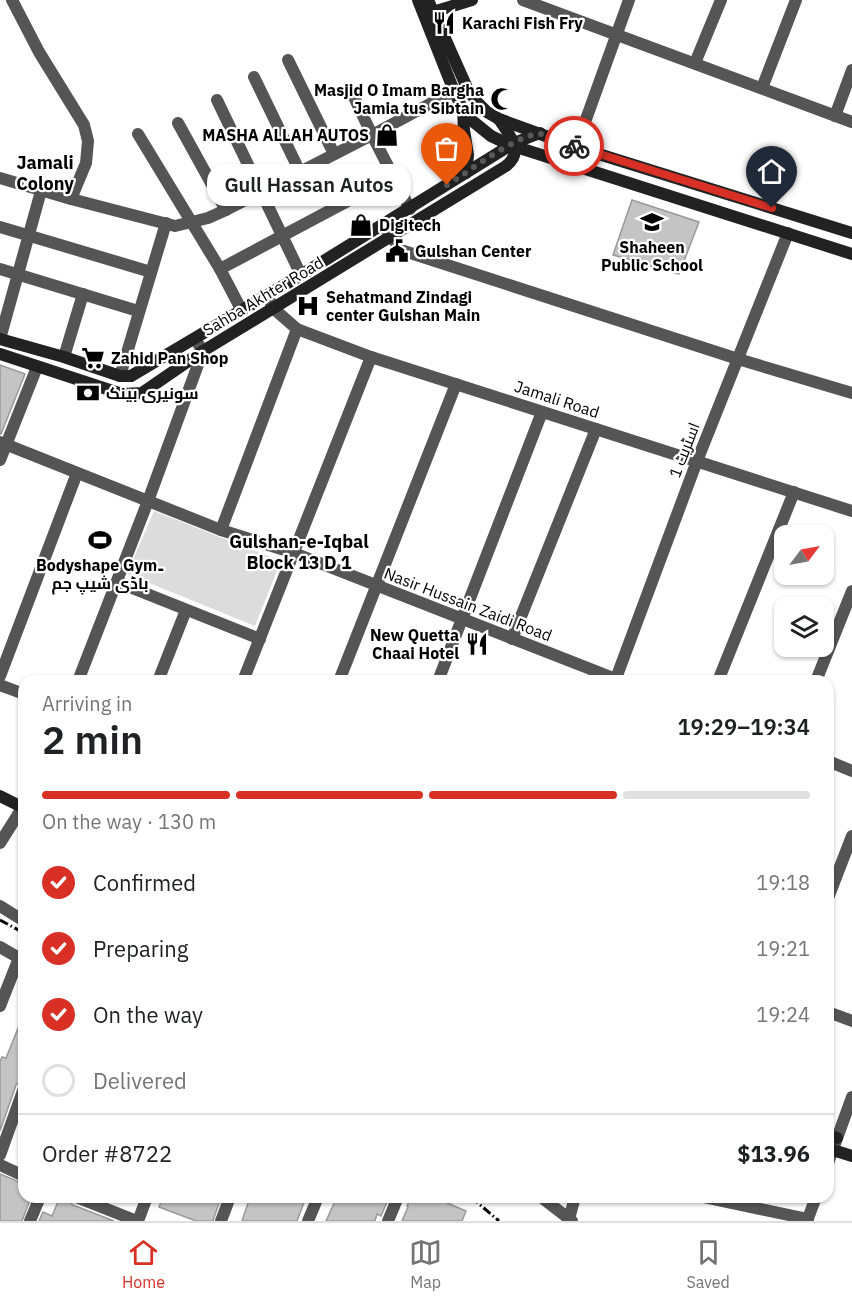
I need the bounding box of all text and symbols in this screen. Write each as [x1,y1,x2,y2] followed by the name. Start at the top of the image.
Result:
[431,10,457,36] restaurant icon: Karachi Fish Fry
[462,13,583,33] place label: Karachi Fish Fry
[314,80,484,118] place label: Masjid O Imam Bargha Jamia tus Sibtain
[489,86,515,112] mosque icon: Masjid O Imam Bargha Jamia tus Sibtain
[544,116,604,176] courier
[374,122,400,148] shop icon: MASHA ALLAH AUTOS
[421,123,472,185] pin
[202,125,369,145] place label: MASHA ALLAH AUTOS
[558,130,591,163] icon: bike
[430,132,463,165] icon: bag
[746,146,797,208] pin
[16,151,74,195] district label: Jamali Colony
[755,155,788,188] icon: home
[207,164,411,206] callout: Gull Hassan Autos
[224,171,394,198] text: Gull Hassan Autos
[639,209,665,235] school or university icon: Shaheen Public School
[348,212,374,238] shop icon: Digitech
[379,215,441,235] place label: Digitech
[601,237,703,275] place label: Shaheen Public School
[384,238,410,264] public building icon: Gulshan Center
[415,241,532,261] place label: Gulshan Center
[199,252,327,340] street label: Sahba Akhter Road
[326,287,480,325] place label: Sehatmand Zindagi center Gulshan Main
[295,293,321,319] hospital icon: Sehatmand Zindagi center Gulshan Main
[80,345,106,371] supermarket icon: Zahid Pan Shop
[111,348,229,368] place label: Zahid Pan Shop
[512,376,602,422] street label: Jamali Road
[75,380,101,406] bank icon: سونیری بینک
[106,383,198,403] place label: سونیری بینک
[664,419,704,481] street label: اسٹریٹ 1
[774,525,834,585] north arrow
[774,525,834,657] map controls
[87,527,113,553] sports icon: Bodyshape Gym۔ باڈی شیپ جم
[229,530,369,574] district label: Gulshan-e-Iqbal Block 13 D 1
[36,555,164,595] place label: Bodyshape Gym۔ باڈی شیپ جم
[381,563,555,645] street label: Nasir Hussain Zaidi Road
[774,597,834,657] button: layers
[370,625,459,663] place label: New Quetta Chaai Hotel
[464,631,490,657] restaurant icon: New Quetta Chaai Hotel
[42,690,132,717] text: Arriving in
[677,712,810,741] text: 19:29–19:34
[42,714,143,765] text: 2 min
[42,808,216,835] text: On the way · 130 m
[42,866,75,899] icon: check
[93,868,196,897] text: Confirmed
[756,869,810,896] text: 19:18
[42,932,75,965] icon: check
[93,934,188,963] text: Preparing
[756,935,810,962] text: 19:21
[42,998,75,1031] icon: check
[93,1000,203,1029] text: On the way
[756,1001,810,1028] text: 19:24
[93,1066,187,1095] text: Delivered
[42,1139,172,1168] text: Order #8722
[737,1139,810,1168] text: $13.96
[122,1236,165,1292] tab: Home
[409,1236,442,1292] tab: Map
[686,1236,730,1292] tab: Saved

